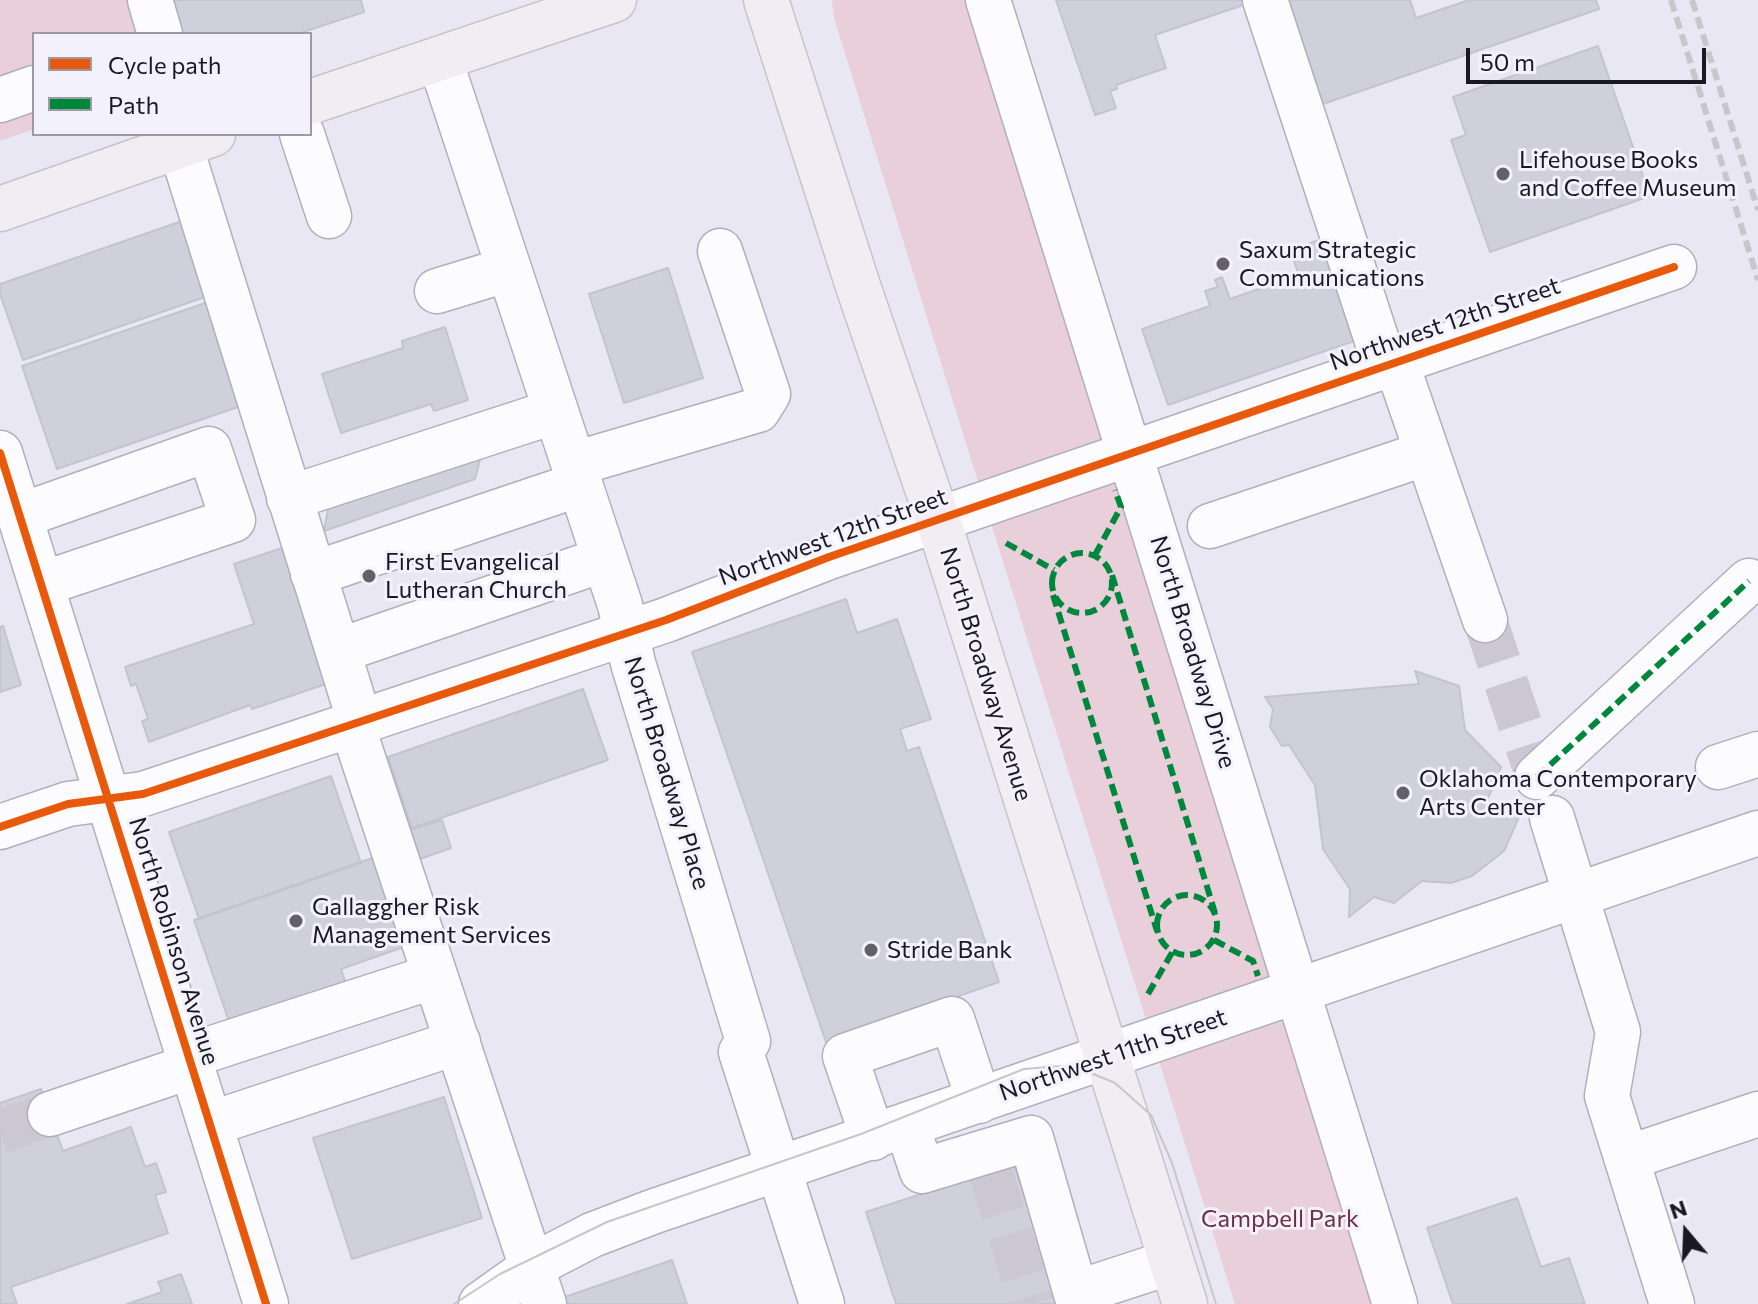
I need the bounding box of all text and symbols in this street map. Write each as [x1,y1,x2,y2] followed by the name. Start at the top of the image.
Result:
[32,32,312,136] legend
[1470,32,1710,82] scale bar
[1480,47,1535,76] text: 50 m
[108,50,222,79] text: Cycle path
[108,90,159,119] text: Path
[1519,146,1736,202] place label: Lifehouse Books and Coffee Museum
[1494,165,1512,183] marker: Lifehouse Books and Coffee Museum
[1239,236,1424,292] place label: Saxum Strategic Communications
[1214,255,1232,273] marker: Saxum Strategic Communications
[1326,271,1564,377] street label: Northwest 12th Street
[715,482,951,592] street label: Northwest 12th Street
[1144,532,1242,772] street label: North Broadway Drive
[934,544,1038,804] street label: North Broadway Avenue
[385,548,567,604] place label: First Evangelical Lutheran Church
[360,567,378,585] marker: First Evangelical Lutheran Church
[618,653,716,893] street label: North Broadway Place
[1419,765,1697,821] place label: Oklahoma Contemporary Arts Center
[1394,784,1412,802] marker: Oklahoma Contemporary Arts Center
[123,814,225,1068] street label: North Robinson Avenue
[312,893,551,949] place label: Gallaggher Risk Management Services
[287,912,305,930] marker: Gallaggher Risk Management Services
[887,936,1012,964] place label: Stride Bank
[862,941,880,959] marker: Stride Bank
[996,1003,1230,1107] street label: Northwest 11th Street
[1646,1192,1726,1272] north arrow
[1666,1193,1690,1224] text: N
[1201,1205,1359,1233] park label: Campbell Park

